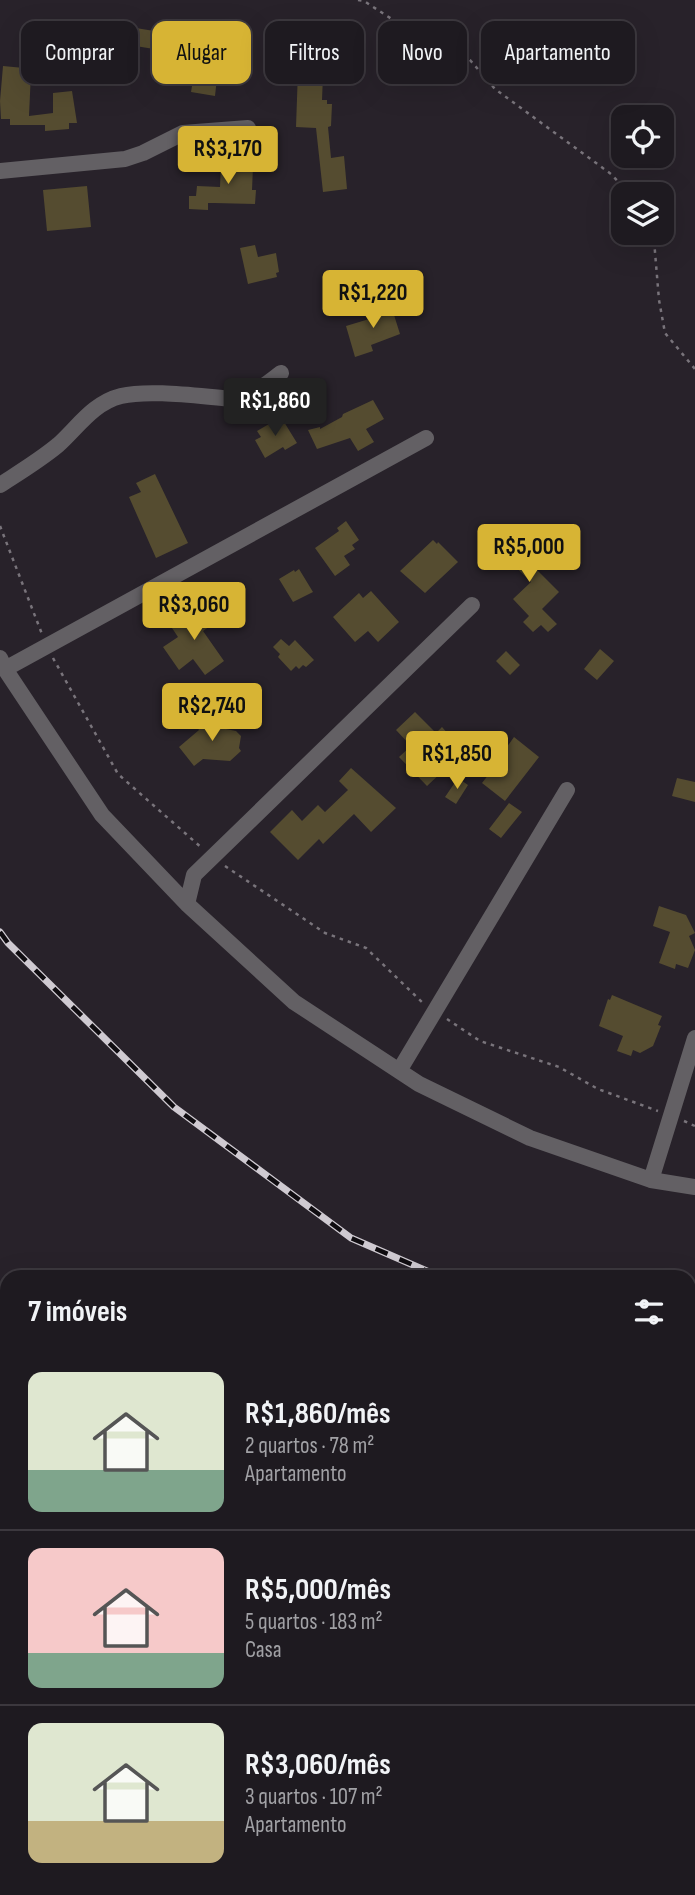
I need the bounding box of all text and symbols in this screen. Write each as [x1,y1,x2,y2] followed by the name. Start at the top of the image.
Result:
[21,21,138,84] chip: Comprar
[152,21,251,84] chip: Alugar
[265,21,364,84] chip: Filtros
[378,21,467,84] chip: Novo
[481,21,635,84] chip: Apartamento
[611,105,674,245] map controls
[611,105,674,168] button: locate
[163,127,293,186] pin: R$3,170
[194,135,262,163] text: R$3,170
[611,182,674,245] button: layers
[308,270,438,330] pin: R$1,220
[338,279,408,307] text: R$1,220
[210,378,340,438] pin: R$1,860
[240,387,310,415] text: R$1,860
[464,524,594,584] pin: R$5,000
[493,533,565,561] text: R$5,000
[129,582,259,642] pin: R$3,060
[158,591,230,619] text: R$3,060
[147,684,277,743] pin: R$2,740
[178,692,246,720] text: R$2,740
[392,732,522,791] pin: R$1,850
[422,740,492,768] text: R$1,850
[630,1293,668,1331] icon: filters
[28,1294,127,1330] text: 7 imóveis
[245,1396,391,1432] text: R$1,860/mês
[84,1400,168,1484] icon: home
[245,1432,374,1460] text: 2 quartos · 78 m²
[245,1460,347,1488] text: Apartamento
[245,1572,391,1608] text: R$5,000/mês
[84,1576,168,1660] icon: home
[245,1608,383,1636] text: 5 quartos · 183 m²
[245,1636,282,1664] text: Casa
[245,1747,391,1783] text: R$3,060/mês
[84,1751,168,1835] icon: home
[245,1783,383,1811] text: 3 quartos · 107 m²
[245,1811,347,1839] text: Apartamento

